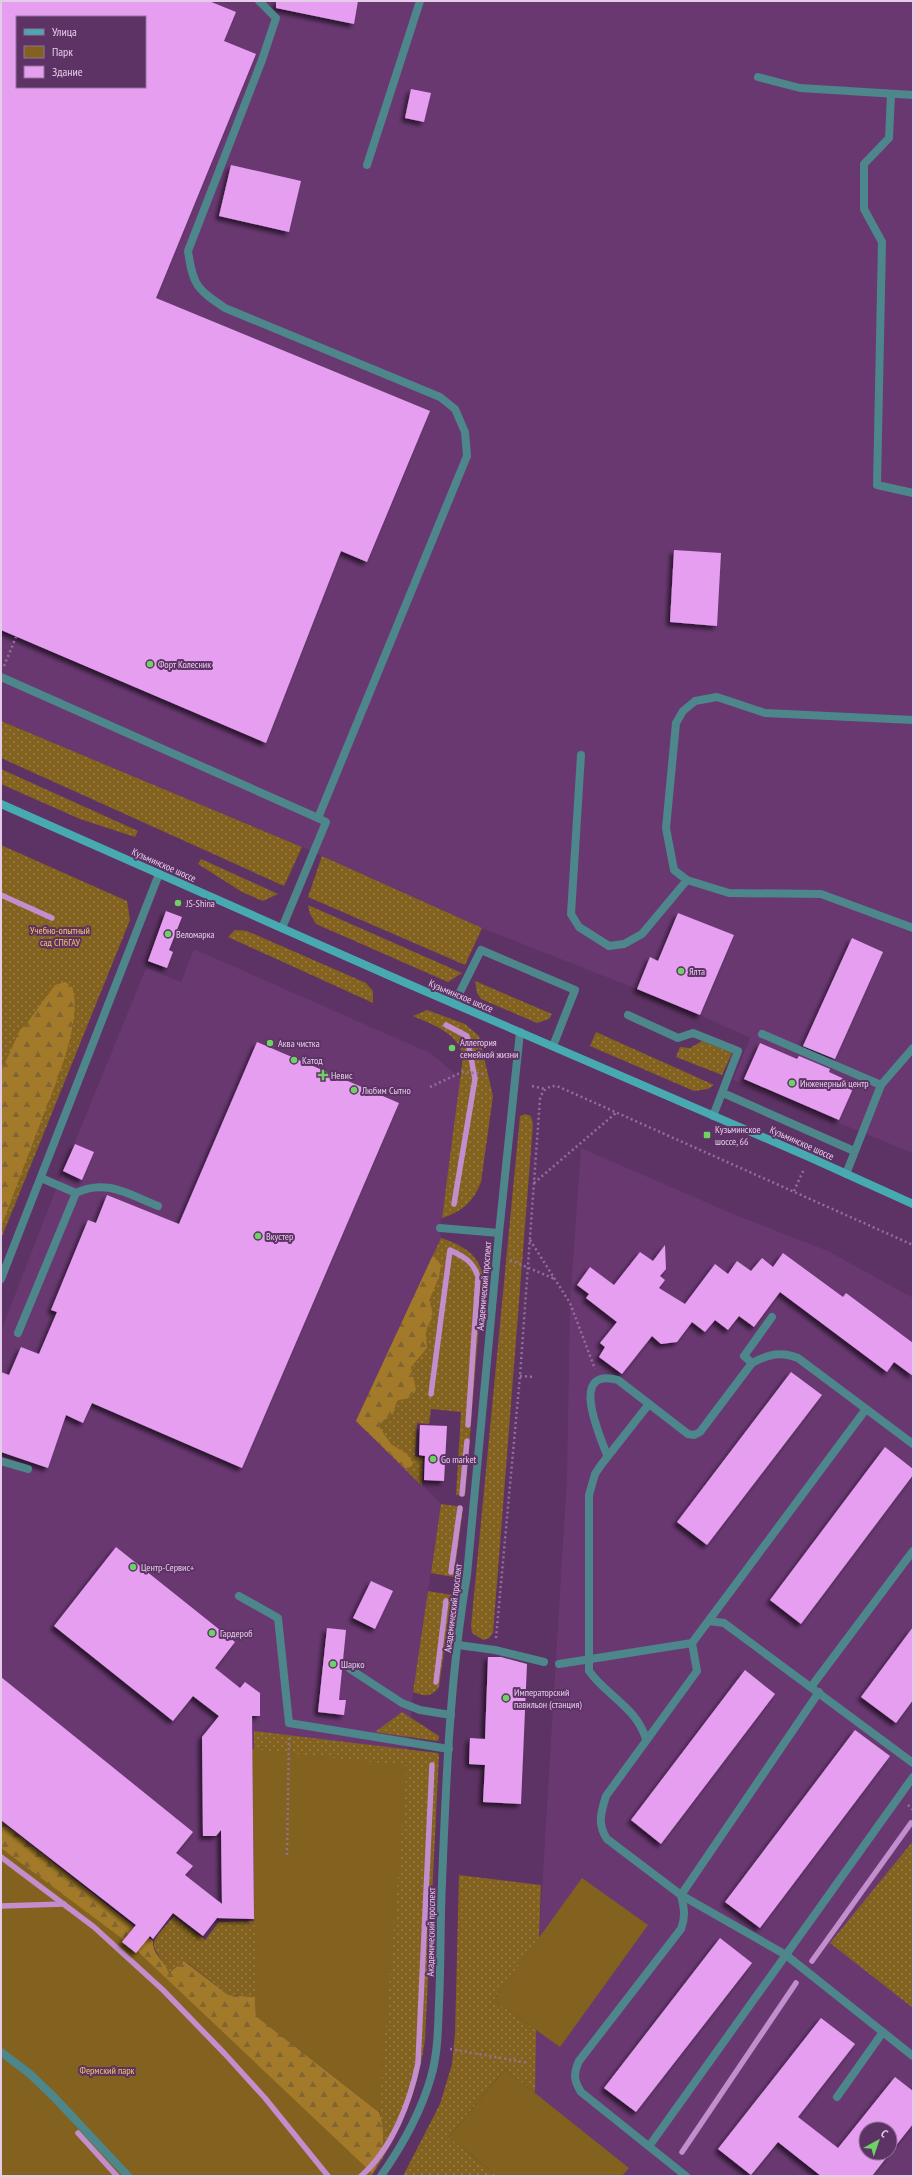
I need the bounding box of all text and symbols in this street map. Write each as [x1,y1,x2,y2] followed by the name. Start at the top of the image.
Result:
[16,16,146,88] legend
[52,24,77,39] text: Улица
[52,44,73,59] text: Парк
[52,64,83,79] text: Здание
[158,658,211,671] place label: Форт Колесник
[145,659,155,669] marker: Форт Колесник
[130,845,198,885] street label: Кузьминское шоссе
[185,897,215,910] place label: JS-Shina
[173,898,183,908] marker: JS-Shina
[30,924,90,949] park label: Учебно-опытный сад СПбГАУ
[176,928,215,941] place label: Веломарка
[163,929,173,939] marker: Веломарка
[689,965,705,978] place label: Ялта
[676,966,686,976] marker: Ялта
[427,977,495,1015] street label: Кузьминское шоссе
[460,1036,518,1061] place label: Аллегория семейной жизни
[278,1037,320,1050] place label: Аква чистка
[265,1038,275,1048] marker: Аква чистка
[447,1043,457,1053] marker: Аллегория семейной жизни
[302,1054,323,1067] place label: Катод
[289,1055,299,1065] marker: Катод
[331,1069,353,1082] place label: Невис
[318,1070,328,1080] marker: Невис
[800,1077,869,1090] place label: Инженерный центр
[787,1078,797,1088] marker: Инженерный центр
[361,1084,411,1097] place label: Любим Сытно
[349,1085,359,1095] marker: Любим Сытно
[715,1123,761,1148] place label: Кузьминское шоссе, 66
[768,1123,836,1163] street label: Кузьминское шоссе
[702,1130,712,1140] marker: Кузьминское шоссе, 66
[266,1230,293,1243] place label: Вкустер
[253,1231,263,1241] marker: Вкустер
[474,1240,494,1331] street label: Академический проспект
[441,1453,477,1466] place label: Go market
[428,1454,438,1464] marker: Go market
[141,1561,194,1574] place label: Центр-Сервис+
[128,1562,138,1572] marker: Центр-Сервис+
[441,1562,465,1653] street label: Академический проспект
[220,1627,253,1640] place label: Гардероб
[207,1628,217,1638] marker: Гардероб
[341,1658,364,1671] place label: Шарко
[328,1659,338,1669] marker: Шарко
[514,1686,582,1711] place label: Императорский павильон (станция)
[501,1693,511,1703] marker: Императорский павильон (станция)
[424,1887,438,1977] street label: Академический проспект
[80,2064,135,2077] park label: Фермский парк
[858,2121,898,2161] north arrow
[878,2126,891,2140] text: С

